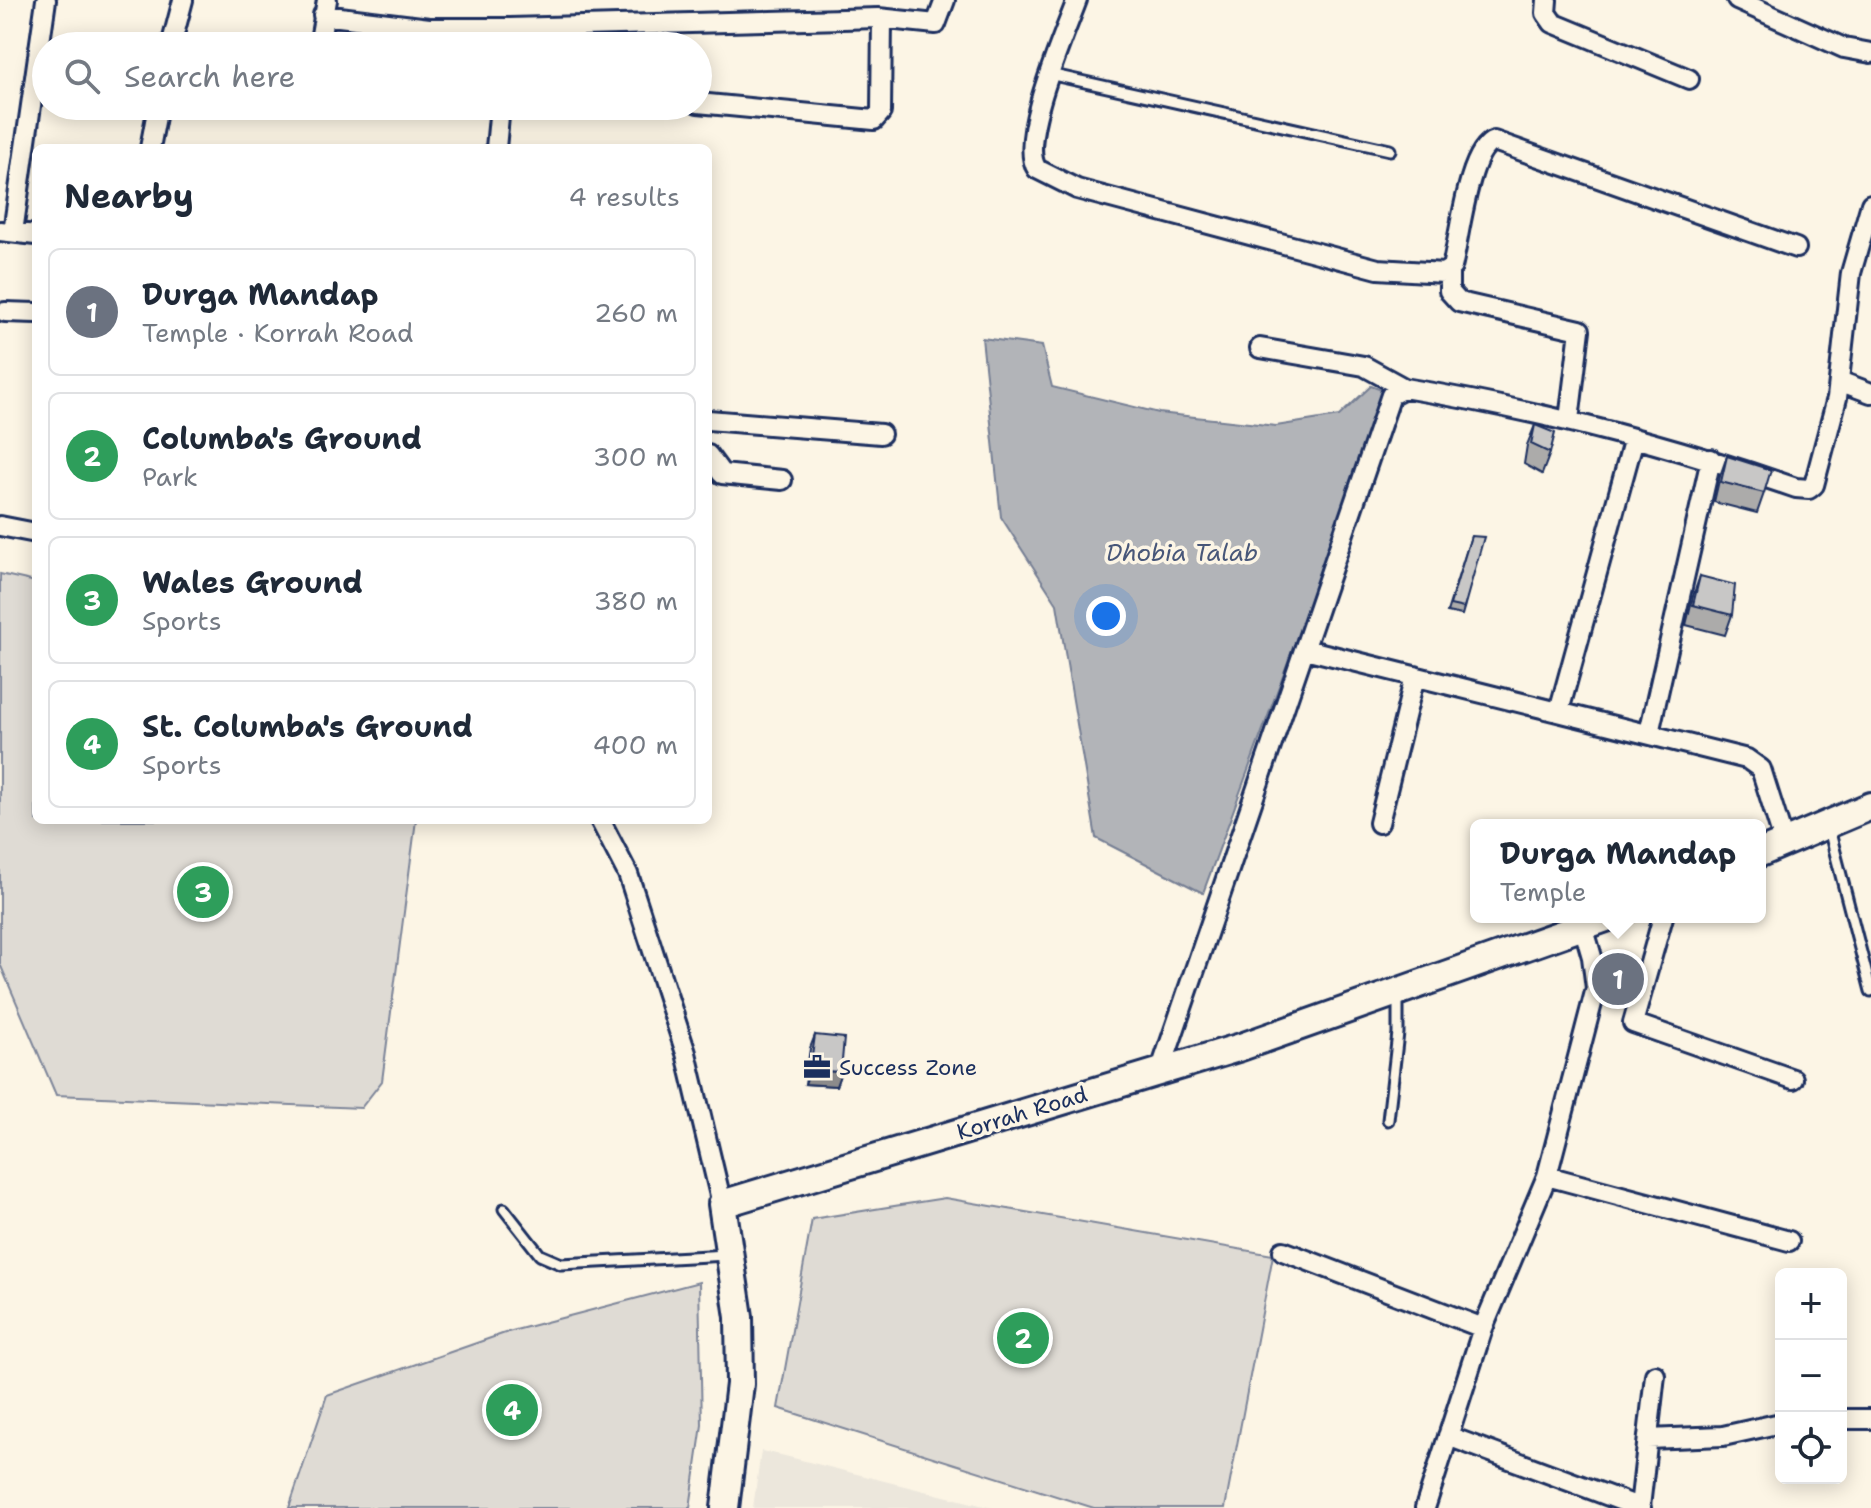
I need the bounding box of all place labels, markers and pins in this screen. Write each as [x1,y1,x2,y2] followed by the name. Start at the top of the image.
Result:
[177,862,229,922] pin: 3
[1592,949,1644,1009] pin: 1
[802,1052,832,1082] office icon: Success Zone
[839,1053,977,1082] place label: Success Zone
[997,1308,1049,1368] pin: 2
[486,1380,538,1440] pin: 4

